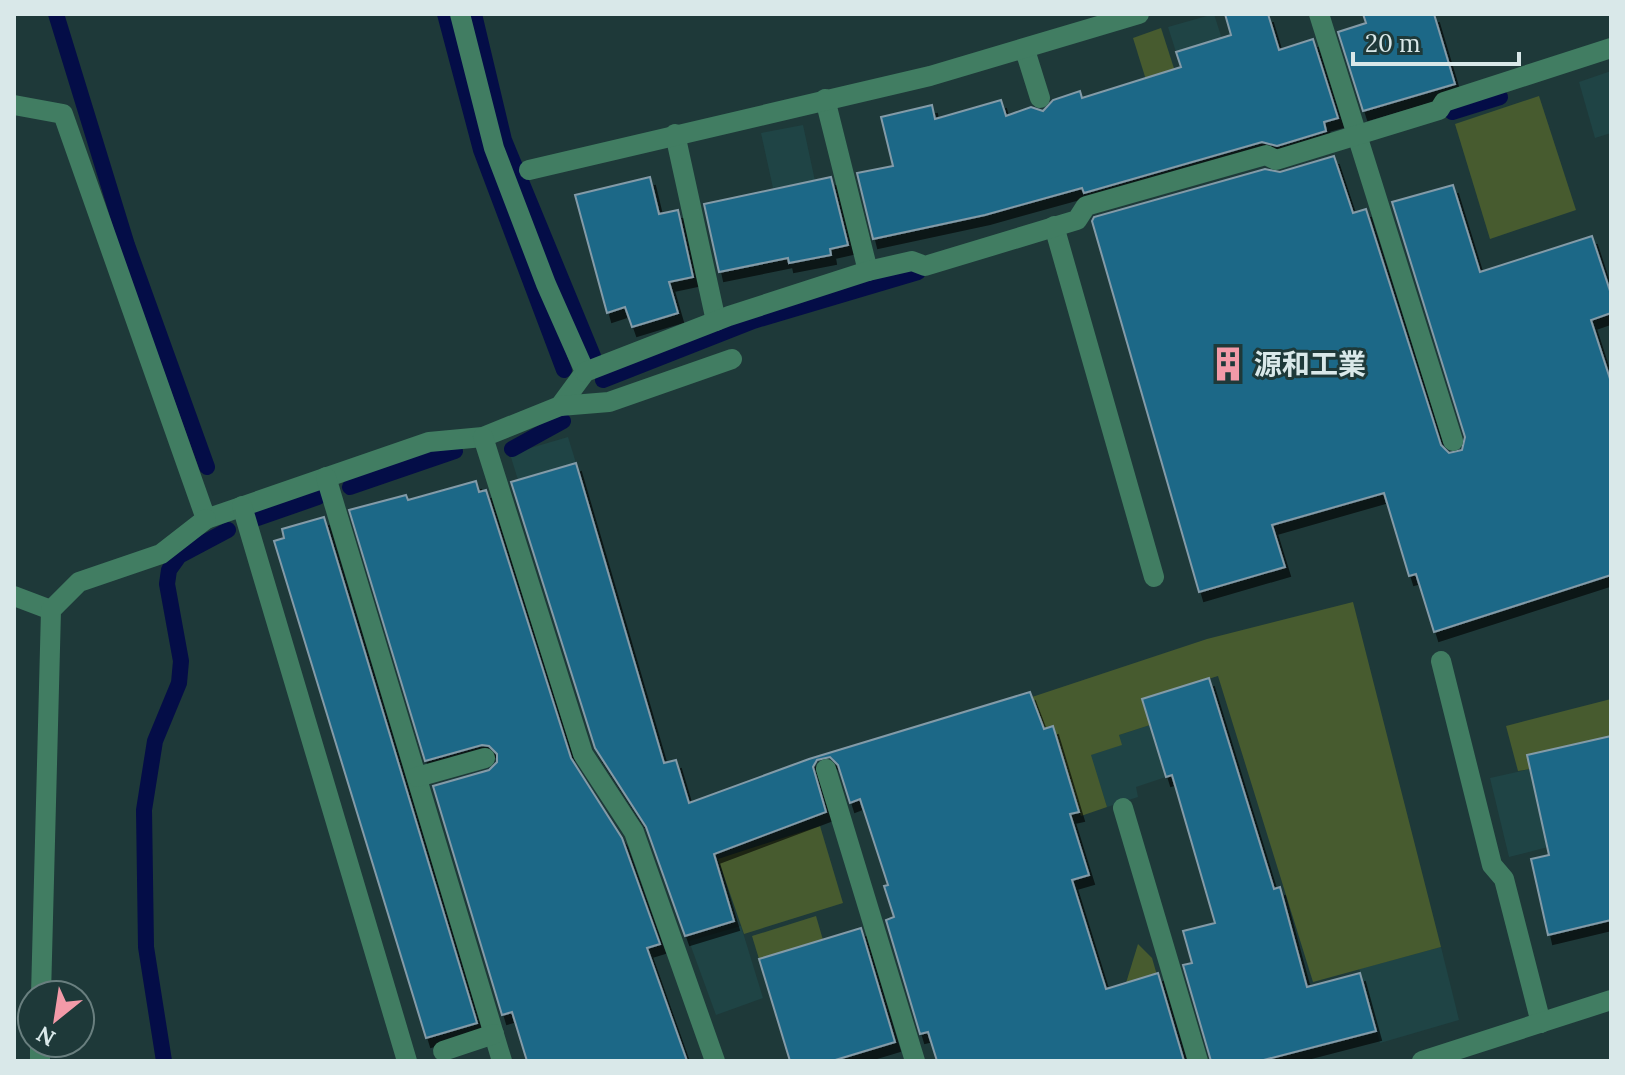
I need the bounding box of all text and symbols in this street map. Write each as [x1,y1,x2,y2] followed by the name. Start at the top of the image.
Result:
[1353,16,1519,66] scale bar
[1365,28,1421,59] text: 20 m
[1209,345,1247,383] building icon: 源和工業
[1254,346,1366,382] place label: 源和工業
[16,979,96,1059] north arrow
[32,1020,60,1053] text: N

